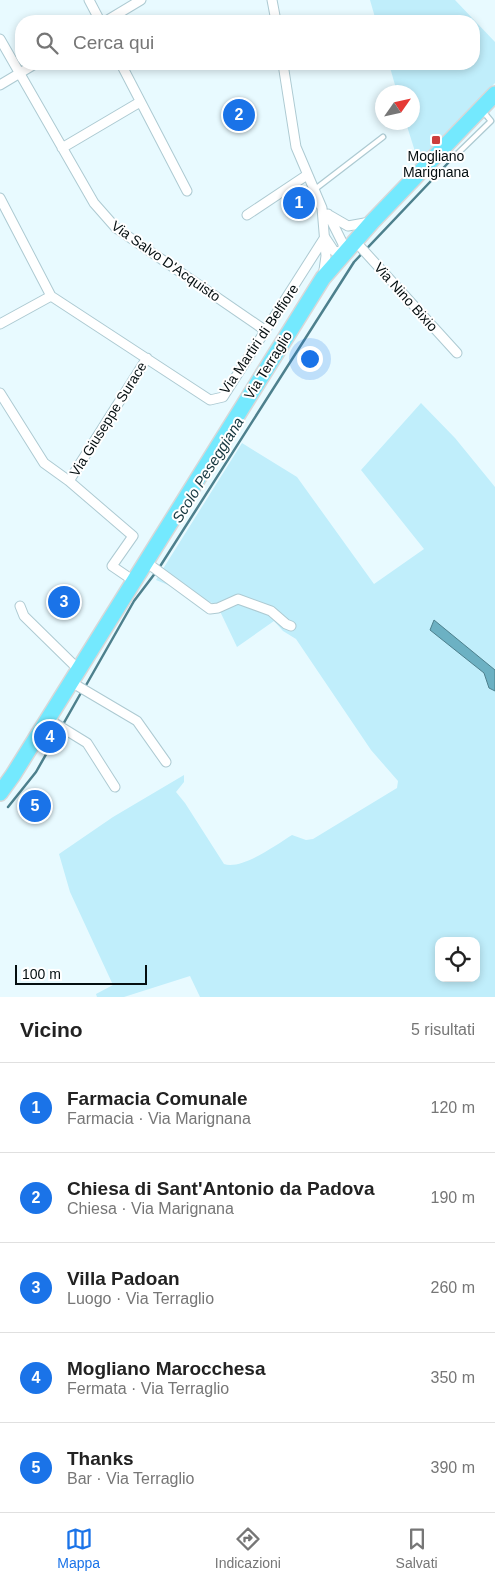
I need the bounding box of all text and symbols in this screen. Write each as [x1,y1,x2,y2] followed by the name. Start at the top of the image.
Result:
[15,15,480,70] search box
[33,29,61,57] icon: search
[73,32,154,53] text: Cerca qui
[375,85,420,130] north arrow
[223,96,255,134] pin: 2
[430,134,442,146] marker: Mogliano Marignana
[403,148,469,180] place label: Mogliano Marignana
[283,184,315,222] pin: 1
[108,217,224,305] street label: Via Salvo D'Acquisto
[371,259,441,335] street label: Via Nino Bixio
[216,281,302,397] street label: Via Martiri di Belfiore
[241,328,295,402] street label: Via Terraglio
[297,346,323,372] your location
[66,359,150,479] street label: Via Giuseppe Surace
[168,414,247,526] water label: Scolo Peseggiana
[48,583,80,621] pin: 3
[34,718,66,756] pin: 4
[19,787,51,825] pin: 5
[435,937,480,982] map controls
[435,937,480,982] button: locate
[15,962,148,985] scale bar
[22,966,61,982] text: 100 m
[20,1018,83,1041] text: Vicino
[411,1021,475,1038] text: 5 risultati
[67,1088,248,1109] text: Farmacia Comunale
[32,1099,40,1116] text: 1
[431,1099,475,1116] text: 120 m
[67,1110,251,1127] text: Farmacia · Via Marignana
[67,1178,375,1199] text: Chiesa di Sant'Antonio da Padova
[32,1189,40,1206] text: 2
[431,1189,475,1206] text: 190 m
[67,1200,234,1217] text: Chiesa · Via Marignana
[67,1268,180,1289] text: Villa Padoan
[32,1279,40,1296] text: 3
[431,1279,475,1296] text: 260 m
[67,1290,214,1307] text: Luogo · Via Terraglio
[67,1358,266,1379] text: Mogliano Marocchesa
[32,1369,40,1386] text: 4
[431,1369,475,1386] text: 350 m
[67,1380,229,1397] text: Fermata · Via Terraglio
[67,1448,134,1469] text: Thanks
[32,1459,40,1476] text: 5
[431,1459,475,1476] text: 390 m
[67,1470,194,1487] text: Bar · Via Terraglio
[57,1525,100,1571] tab: Mappa
[215,1525,281,1571] tab: Indicazioni
[396,1525,438,1571] tab: Salvati

